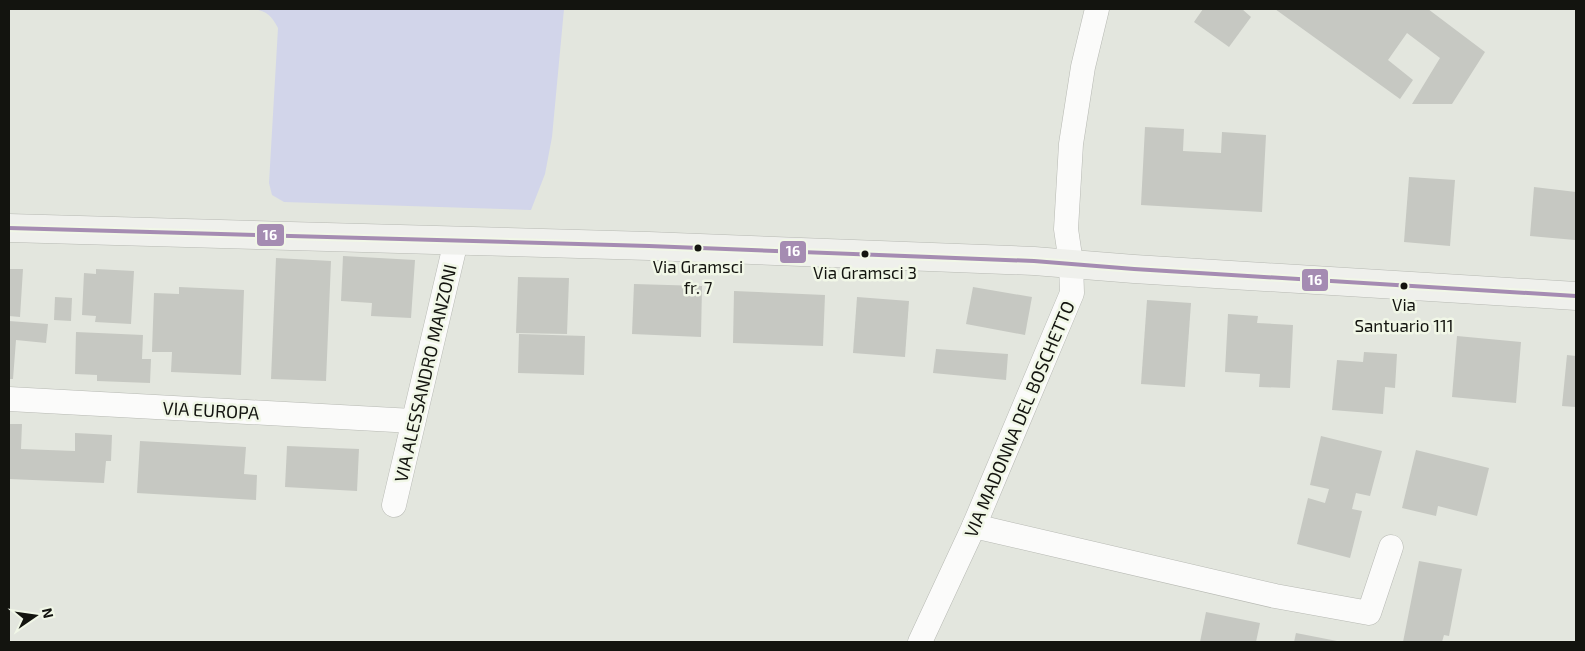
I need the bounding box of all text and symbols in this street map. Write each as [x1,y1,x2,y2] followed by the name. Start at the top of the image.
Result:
[256,223,285,247] line badge: 16
[263,226,277,243] text: 16
[779,240,807,264] line badge: 16
[786,242,800,259] text: 16
[693,243,703,253] marker: Via Gramsci fr. 7
[860,249,870,259] marker: Via Gramsci 3
[653,256,743,297] place label: Via Gramsci fr. 7
[389,262,461,484] street label: VIA ALESSANDRO MANZONI
[813,262,917,282] place label: Via Gramsci 3
[1301,268,1329,292] line badge: 16
[1308,271,1322,288] text: 16
[1399,281,1409,291] marker: Via Santuario 111
[1354,294,1454,335] place label: Via Santuario 111
[959,297,1079,541] street label: VIA MADONNA DEL BOSCHETTO
[162,396,261,424] street label: VIA EUROPA
[10,591,60,641] north arrow
[39,606,58,620] text: N

